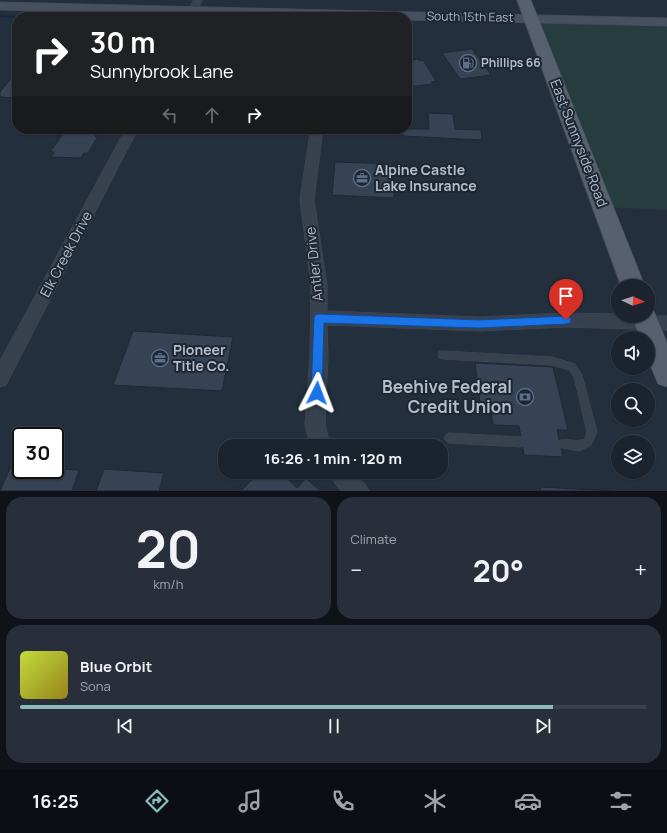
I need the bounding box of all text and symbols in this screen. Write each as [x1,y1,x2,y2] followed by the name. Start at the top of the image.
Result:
[427,7,514,26] street label: South 15th East
[90,23,155,61] text: 30 m
[24,28,76,80] icon: right
[458,53,478,73] fuel station icon: Phillips 66
[481,54,541,71] place label: Phillips 66
[90,59,233,83] text: Sunnybrook Lane
[546,76,613,209] street label: East Sunnyside Road
[159,104,181,126] icon: left
[201,104,223,126] icon: ahead
[243,104,265,126] icon: right
[375,160,477,195] place label: Alpine Castle Lake Insurance
[352,168,372,188] office icon: Alpine Castle Lake Insurance
[35,207,96,300] street label: Elk Creek Drive
[300,226,327,302] street label: Antler Drive
[549,279,583,320] pin
[611,279,655,323] north arrow
[611,279,655,479] map controls
[555,285,577,307] icon: arrive
[611,331,655,375] button: sound
[173,340,230,375] place label: Pioneer Title Co.
[150,348,170,368] office icon: Pioneer Title Co.
[296,372,338,414] position arrow
[382,375,512,418] place label: Beehive Federal Credit Union
[611,383,655,427] button: search
[515,387,535,407] bank icon: Beehive Federal Credit Union
[12,427,64,479] speed limit sign: 30
[611,435,655,479] button: layers
[264,448,402,469] text: 16:26 · 1 min · 120 m
[136,513,201,584] text: 20
[351,530,397,548] text: Climate
[473,550,524,591] text: 20°
[351,555,362,585] text: −
[634,555,647,585] text: +
[153,575,183,593] text: km/h
[80,656,152,677] text: Blue Orbit
[80,677,111,695] text: Sona
[114,715,136,737] icon: previous
[323,715,345,737] icon: pause
[532,715,554,737] icon: next
[143,787,171,815] icon: directions
[236,787,264,815] icon: music
[329,787,357,815] icon: phone
[421,787,449,815] icon: climate
[514,787,542,815] icon: car
[607,787,635,815] icon: filters
[32,789,79,813] text: 16:25

